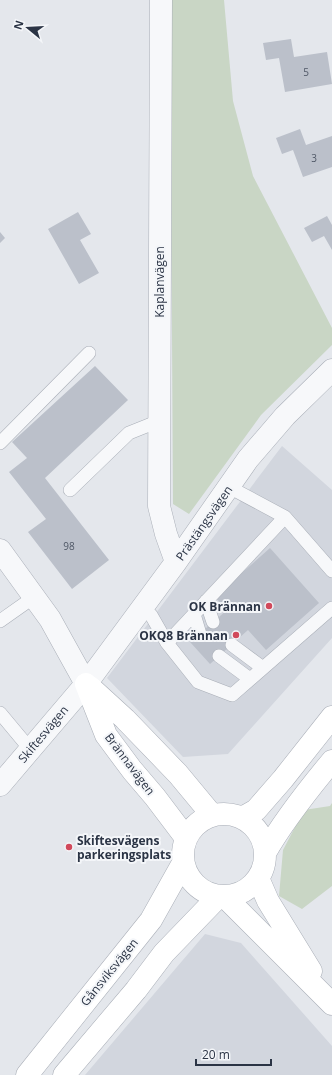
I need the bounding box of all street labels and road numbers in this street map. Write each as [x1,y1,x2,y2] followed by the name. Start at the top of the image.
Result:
[151,246,168,318] street label: Kaplanvägen
[172,482,236,564] street label: Prästängsvägen
[14,702,72,766] street label: Skiftesvägen
[101,729,159,799] street label: Brännavägen
[76,934,142,1010] street label: Gånsviksvägen

